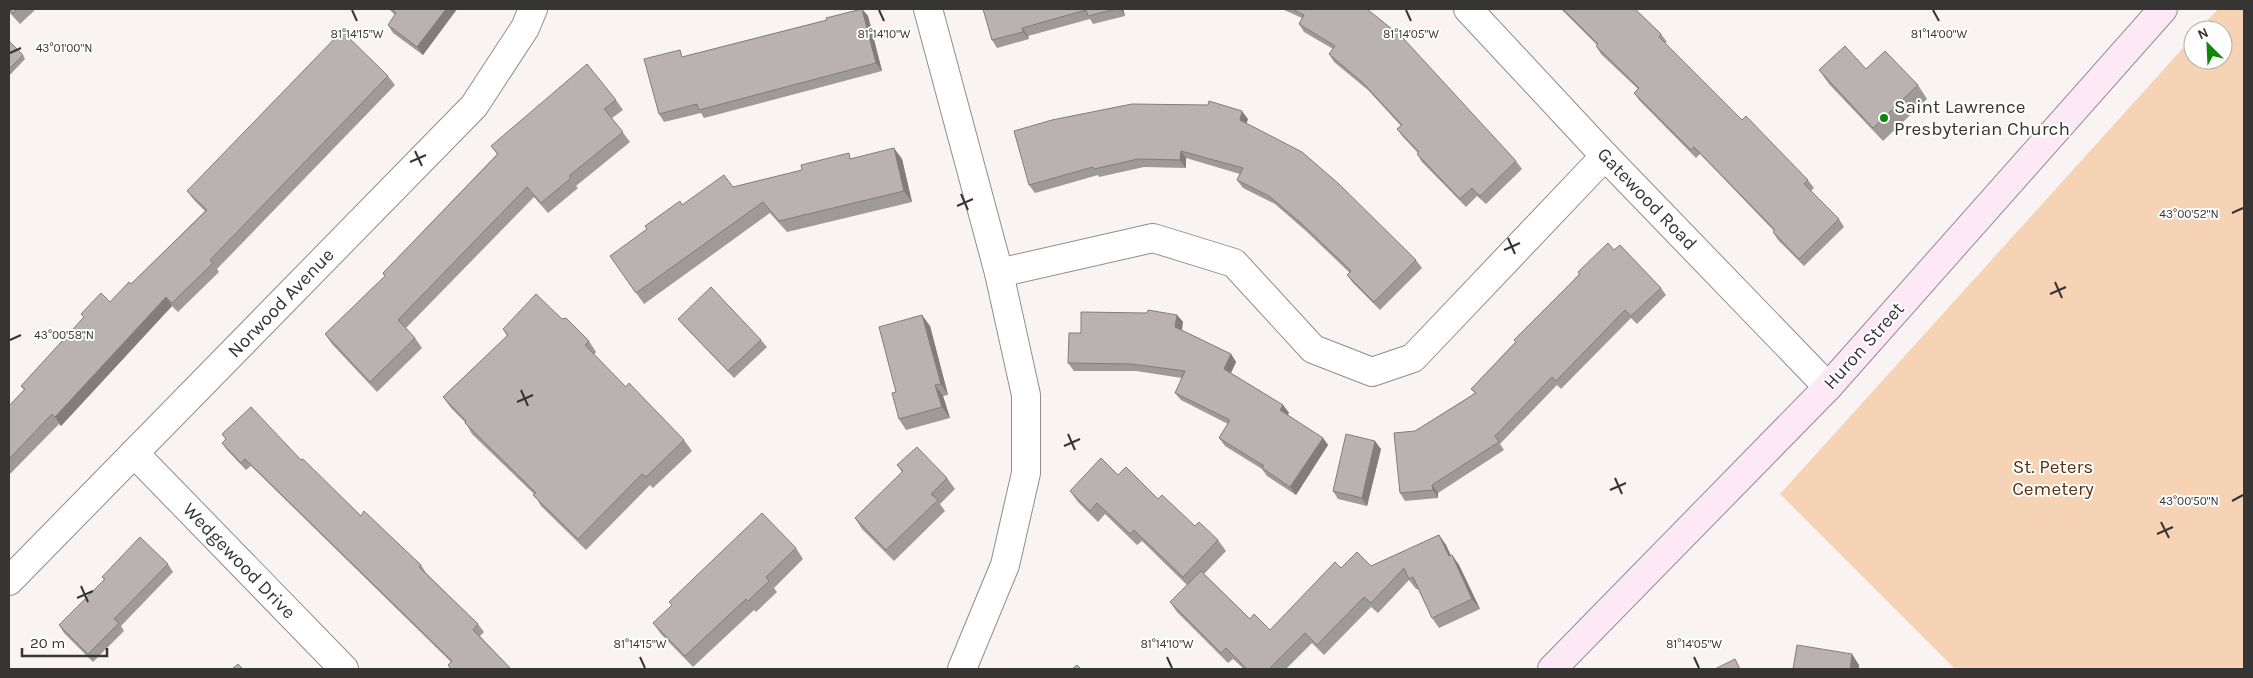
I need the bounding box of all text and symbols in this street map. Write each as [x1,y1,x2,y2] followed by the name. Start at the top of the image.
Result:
[2183,20,2233,70] north arrow
[2195,24,2211,43] text: N
[331,27,384,41] text: 81°14'15"W
[857,27,911,41] text: 81°14'10"W
[1383,27,1439,41] text: 81°14'05"W
[1911,27,1967,41] text: 81°14'00"W
[36,41,92,55] text: 43°01'00"N
[1894,96,2070,140] place label: Saint Lawrence Presbyterian Church
[1878,112,1890,124] marker: Saint Lawrence Presbyterian Church
[1593,143,1701,255] street label: Gatewood Road
[2159,207,2219,221] text: 43°00'52"N
[223,244,339,362] street label: Norwood Avenue
[1819,298,1909,394] street label: Huron Street
[34,328,94,342] text: 43°00'58"N
[2012,456,2094,500] park label: St. Peters Cemetery
[2159,494,2219,508] text: 43°00'50"N
[178,498,300,624] street label: Wedgewood Drive
[22,626,108,658] scale bar
[30,634,65,652] text: 20 m
[614,637,667,651] text: 81°14'15"W
[1140,637,1194,651] text: 81°14'10"W
[1666,637,1722,651] text: 81°14'05"W

